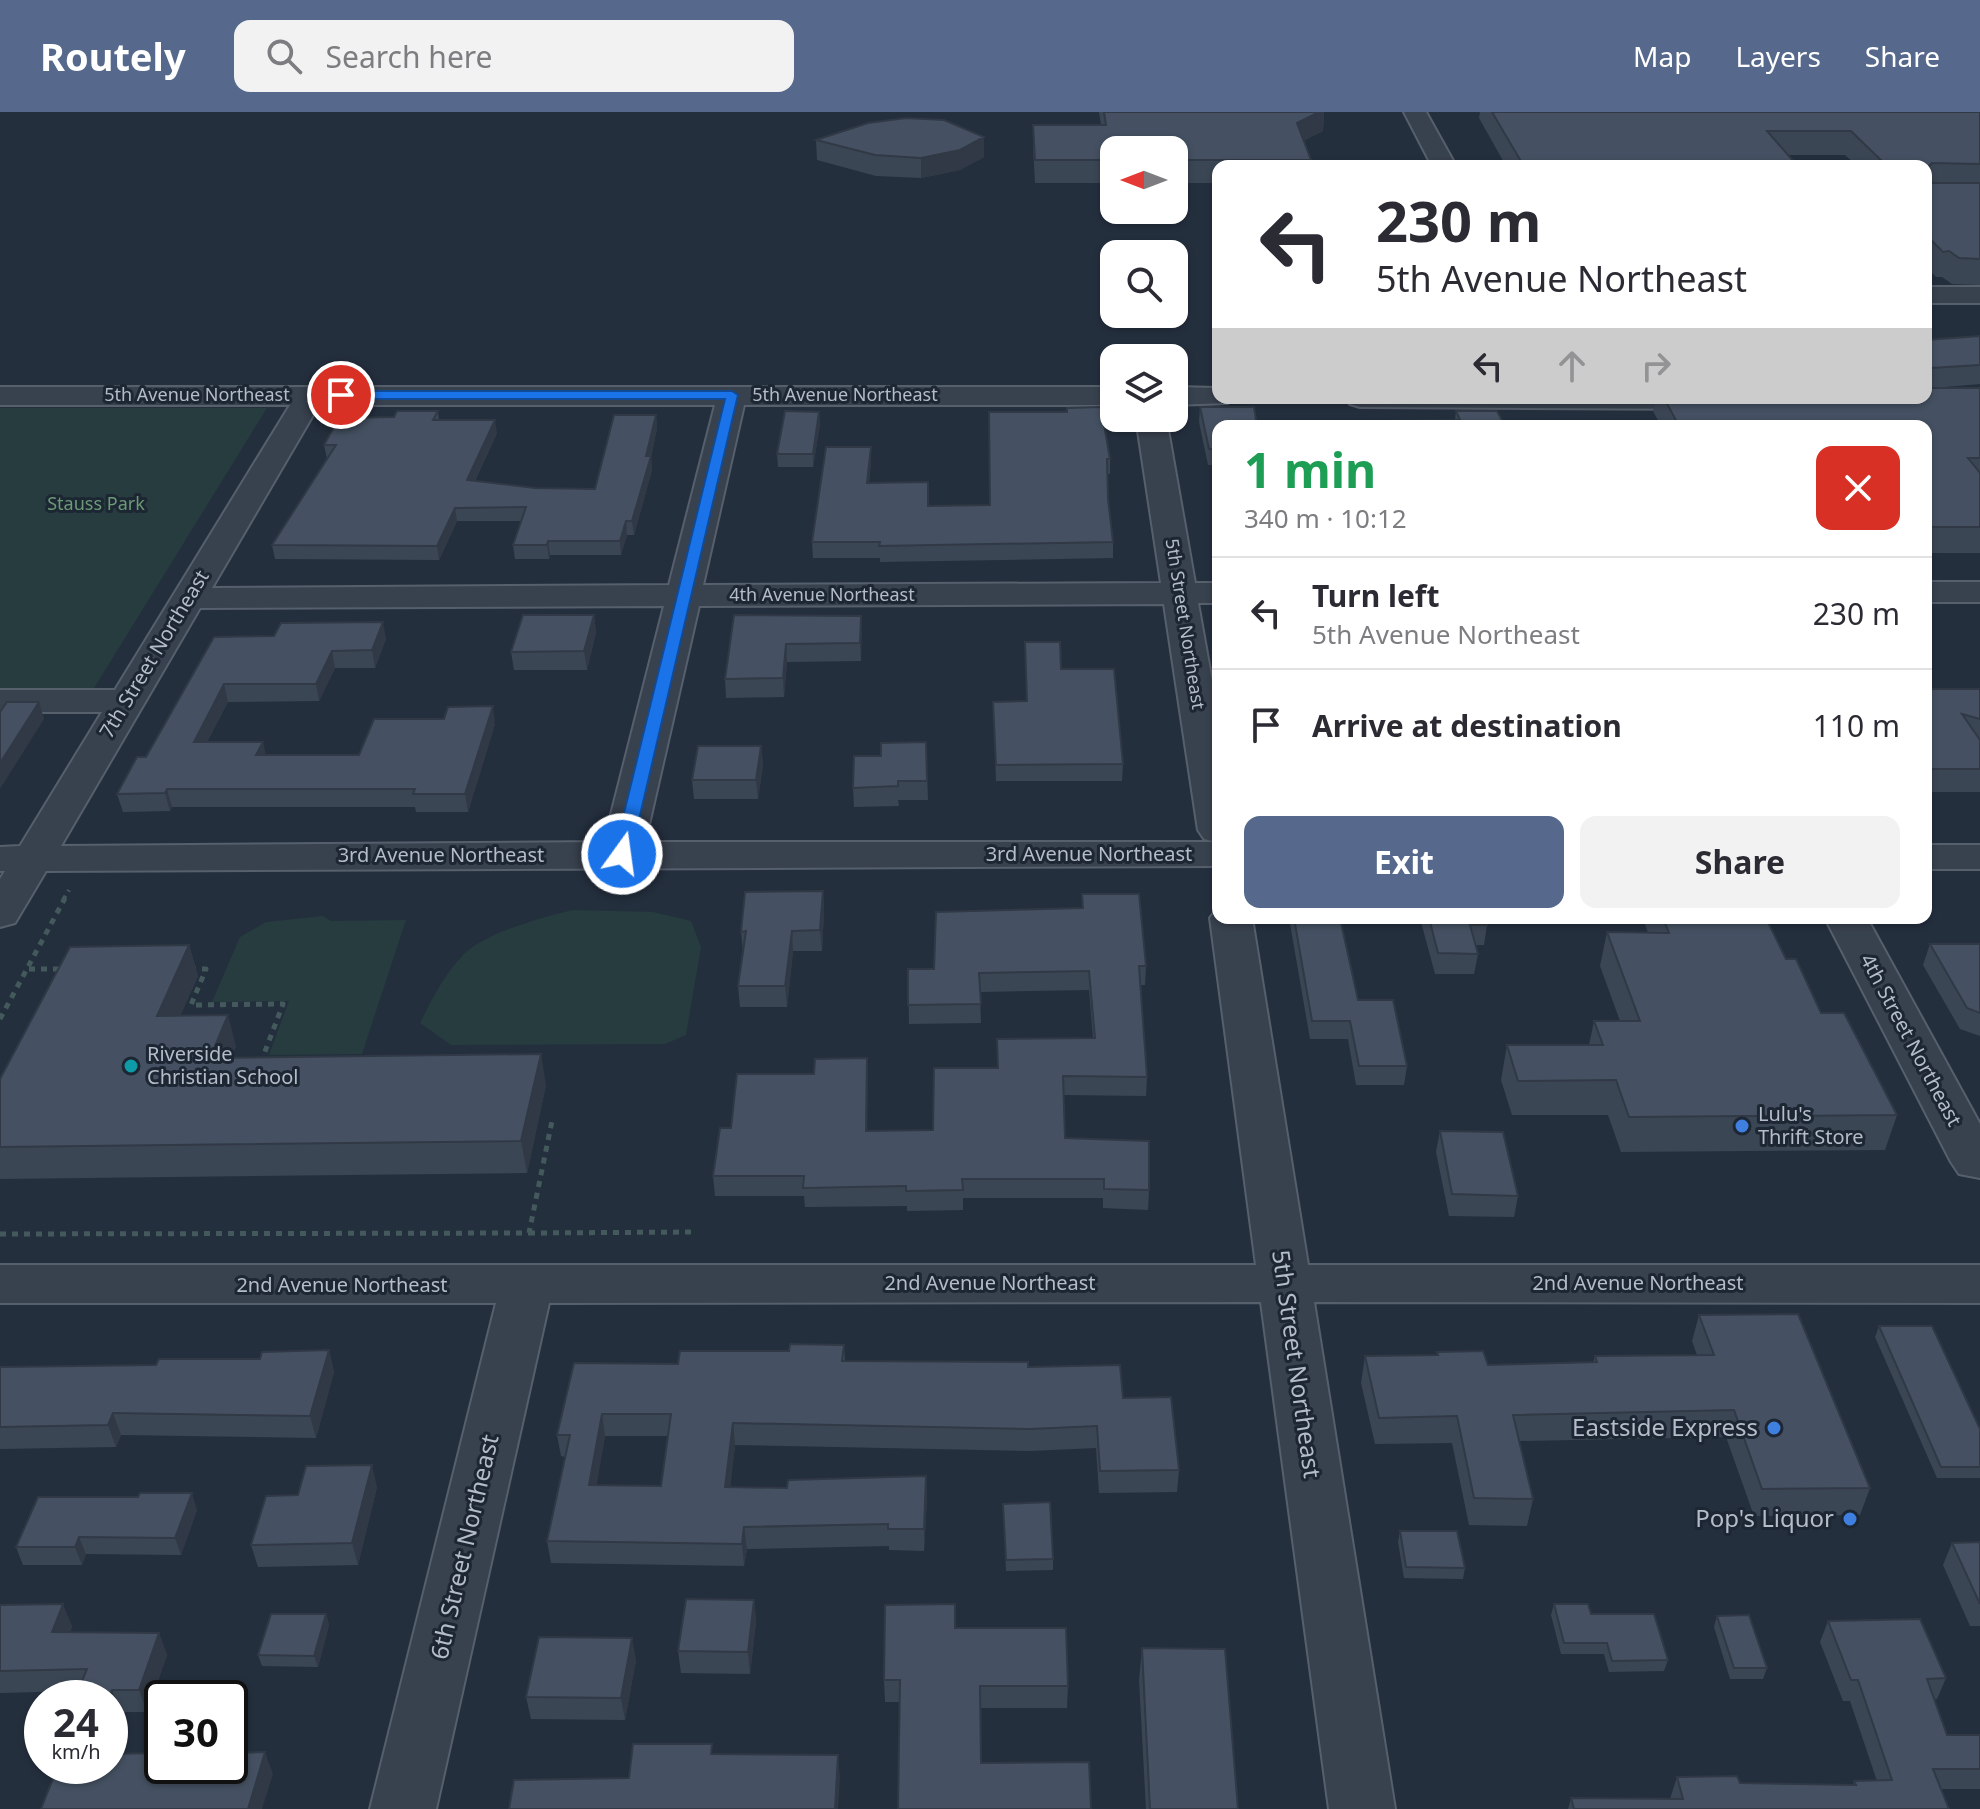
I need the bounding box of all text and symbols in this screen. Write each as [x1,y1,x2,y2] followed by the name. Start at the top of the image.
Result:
[234,20,794,92] search box
[40,30,186,82] text: Routely
[262,34,306,78] icon: search
[326,36,493,77] text: Search here
[1633,37,1691,75] text: Map
[1735,37,1821,75] text: Layers
[1865,37,1940,75] text: Share
[1100,136,1188,224] north arrow
[1100,136,1188,432] map controls
[1376,182,1541,258] text: 230 m
[1244,192,1348,296] icon: left
[1100,240,1188,328] button: search
[1376,254,1747,303] text: 5th Avenue Northeast
[1100,344,1188,432] button: layers
[1466,344,1510,388] icon: left
[1550,344,1594,388] icon: ahead
[1634,344,1678,388] icon: right
[307,361,375,429] pin
[319,373,363,417] icon: arrive
[104,382,290,406] street label: 5th Avenue Northeast
[752,382,938,406] street label: 5th Avenue Northeast
[1244,437,1376,502] text: 1 min
[1816,446,1900,530] button: close
[47,491,145,515] park label: Stauss Park
[1244,500,1407,536] text: 340 m · 10:12
[1161,537,1211,711] street label: 5th Street Northeast
[93,565,215,743] street label: 7th Street Northeast
[1312,575,1440,616] text: Turn left
[729,582,915,606] street label: 4th Avenue Northeast
[1244,591,1288,635] icon: left
[1813,593,1900,634] text: 230 m
[1312,616,1580,652] text: 5th Avenue Northeast
[1244,703,1288,747] icon: arrive
[1312,705,1622,746] text: Arrive at destination
[1813,705,1900,746] text: 110 m
[580,812,664,896] position arrow
[1244,816,1564,908] button: Exit
[1580,816,1900,908] button: Share
[986,840,1192,867] street label: 3rd Avenue Northeast
[338,841,544,868] street label: 3rd Avenue Northeast
[1855,949,1968,1131] street label: 4th Street Northeast
[147,1040,298,1090] place label: Riverside Christian School
[122,1057,140,1075] marker: Riverside Christian School
[1758,1100,1864,1150] place label: Lulu's Thrift Store
[1733,1117,1751,1135] marker: Lulu's Thrift Store
[1265,1248,1330,1480] street label: 5th Street Northeast
[884,1269,1096,1296] street label: 2nd Avenue Northeast
[1532,1269,1744,1296] street label: 2nd Avenue Northeast
[236,1271,448,1298] street label: 2nd Avenue Northeast
[1572,1410,1758,1443] place label: Eastside Express
[1765,1419,1783,1437] marker: Eastside Express
[422,1431,506,1662] street label: 6th Street Northeast
[1695,1501,1834,1534] place label: Pop's Liquor
[1841,1510,1859,1528] marker: Pop's Liquor
[144,1680,248,1784] speed limit sign: 30
[53,1694,99,1749] text: 24
[51,1738,101,1765] text: km/h

